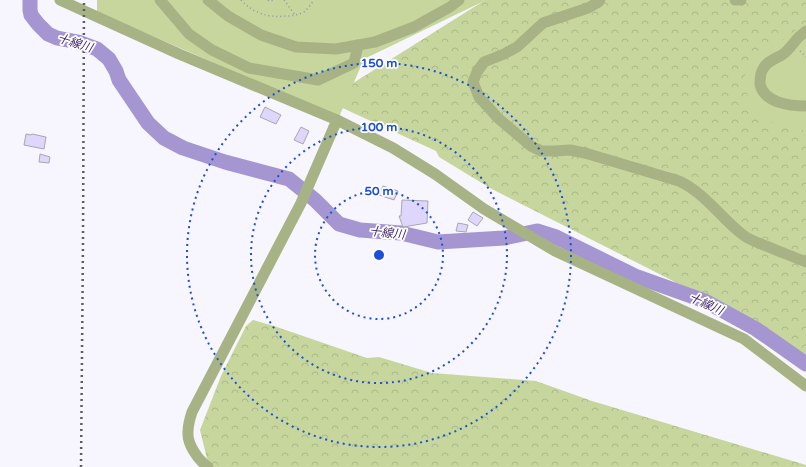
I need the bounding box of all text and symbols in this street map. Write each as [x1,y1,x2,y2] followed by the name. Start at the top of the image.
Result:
[56,31,96,56] water label: 十線川
[361,56,397,70] text: 150 m
[361,120,397,134] text: 100 m
[364,184,394,198] text: 50 m
[368,224,408,242] water label: 十線川
[372,248,386,262] centre of rings
[687,290,727,319] water label: 十線川

